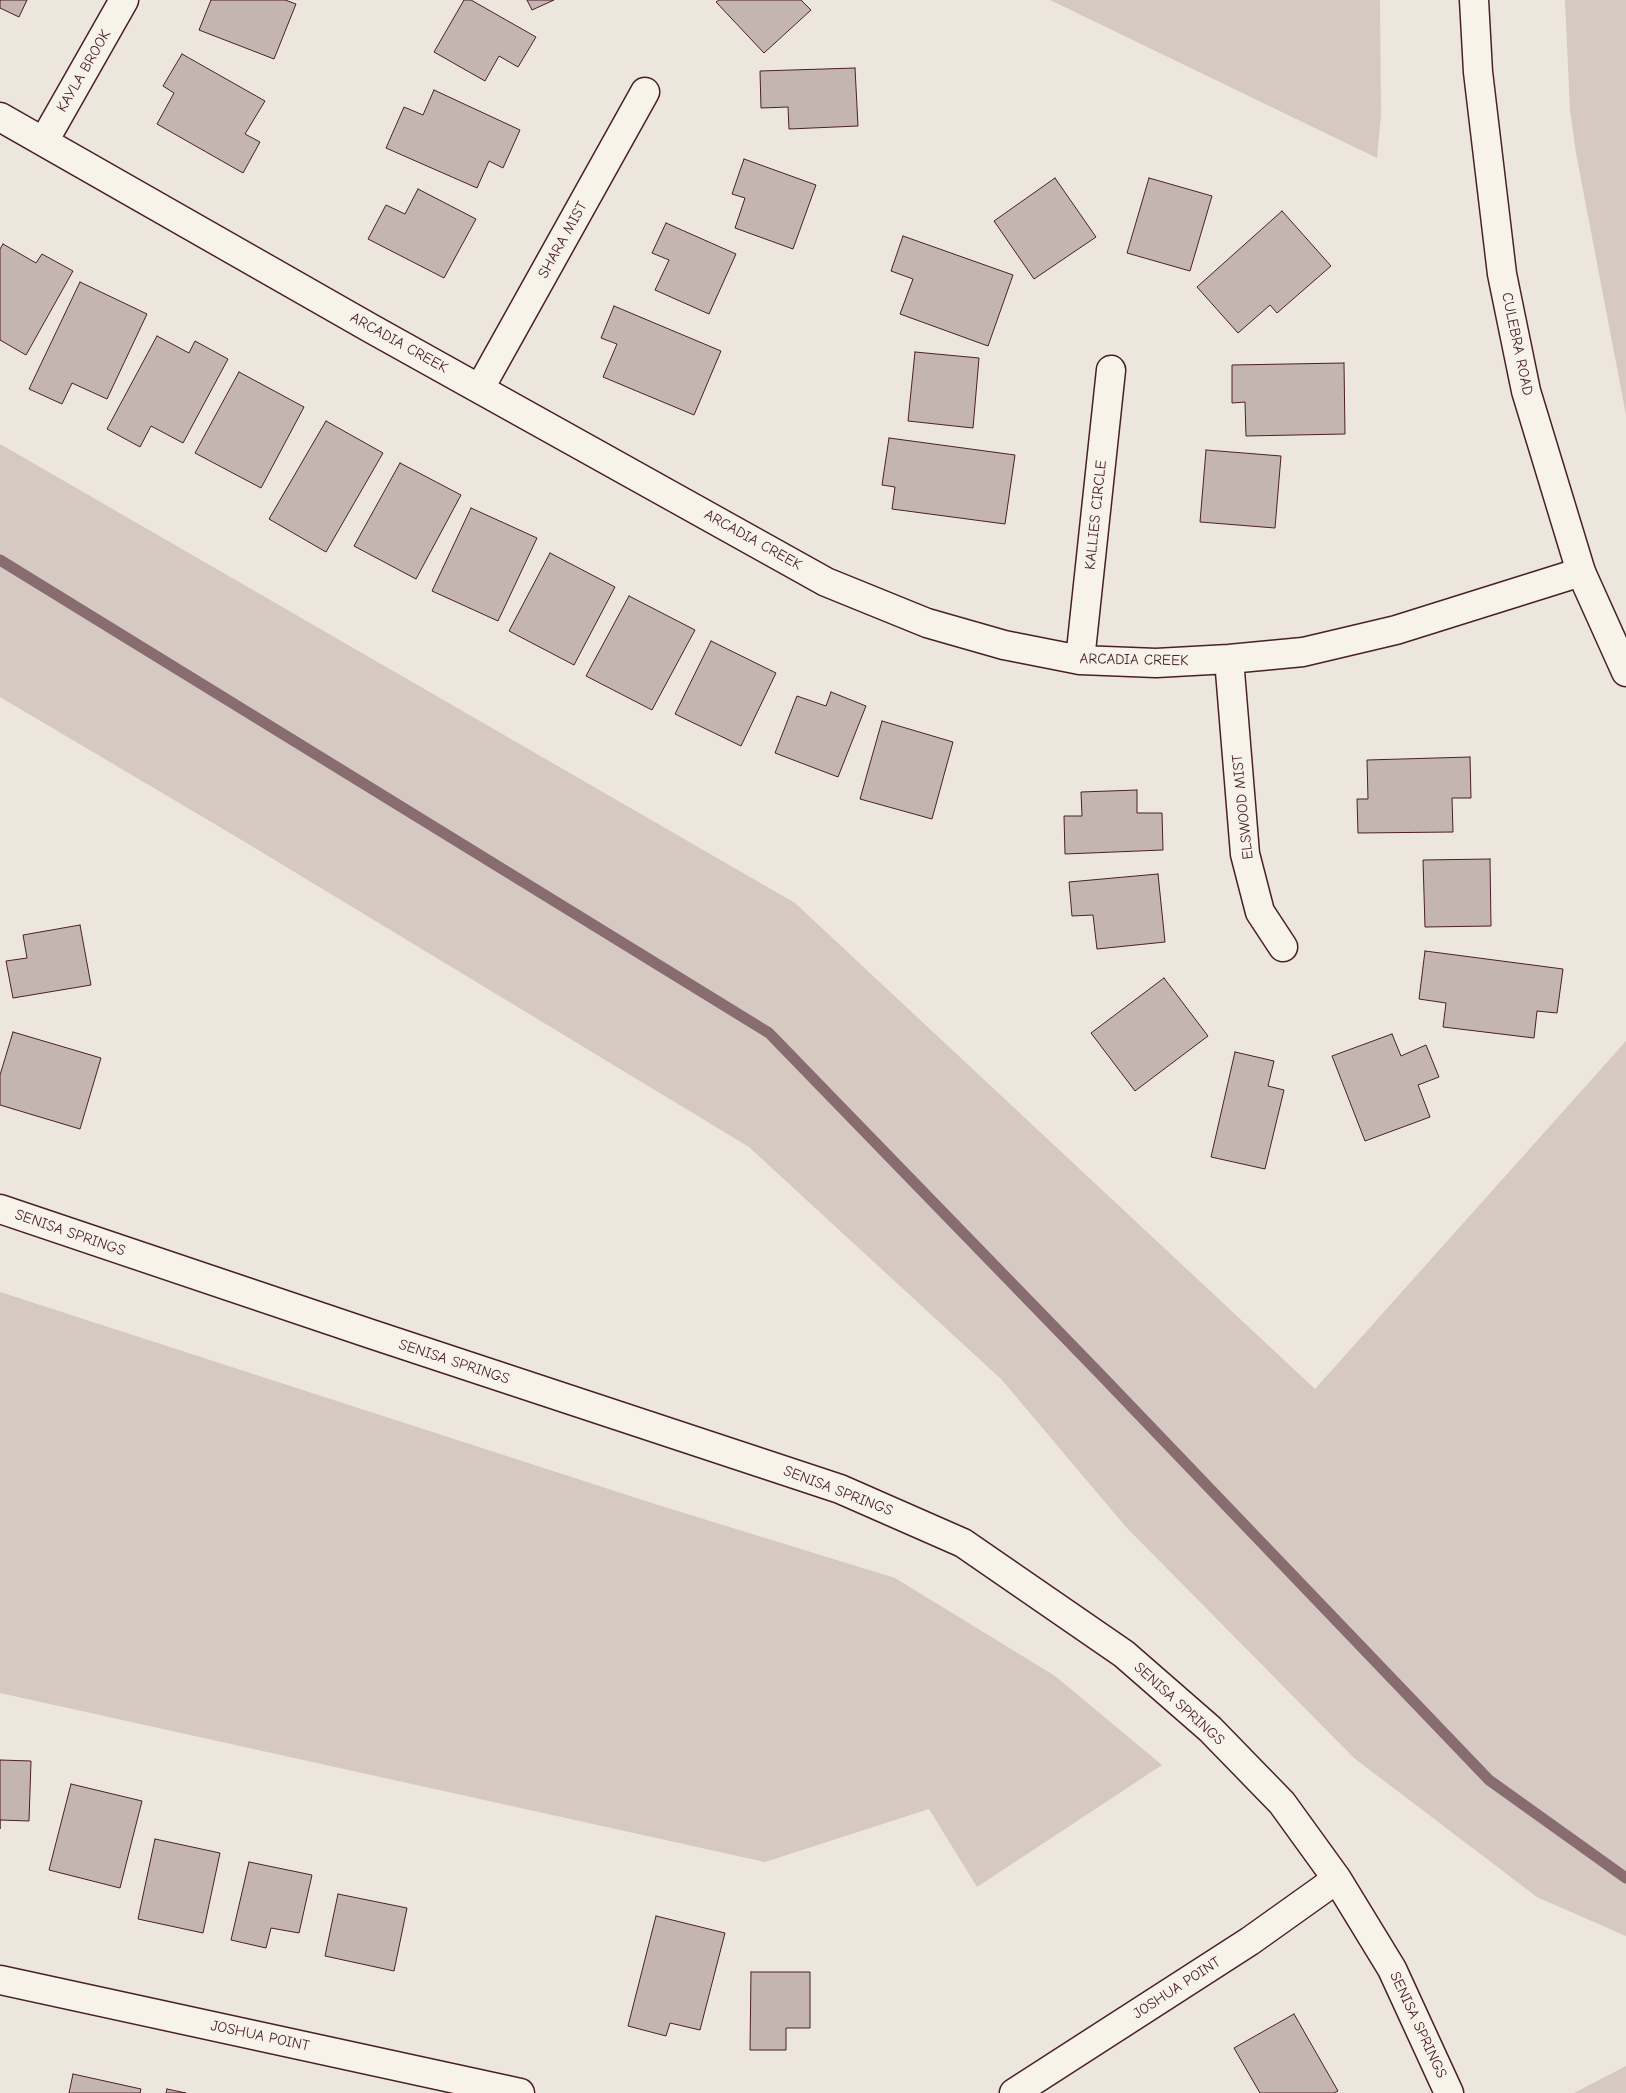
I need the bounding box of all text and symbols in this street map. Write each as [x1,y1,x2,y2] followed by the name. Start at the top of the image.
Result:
[53,27,115,115] street label: KAYLA BROOK
[535,198,591,282] street label: SHARA MIST
[1497,291,1537,397] street label: CULEBRA ROAD
[347,309,451,377] street label: ARCADIA CREEK
[1081,459,1111,571] street label: KALLIES CIRCLE
[701,506,805,574] street label: ARCADIA CREEK
[1079,650,1189,670] street label: ARCADIA CREEK
[1229,754,1257,860] street label: ELSWOOD MIST
[12,1206,128,1260] street label: SENISA SPRINGS
[396,1336,512,1388] street label: SENISA SPRINGS
[781,1462,895,1520] street label: SENISA SPRINGS
[1130,1659,1228,1749] street label: SENISA SPRINGS
[1130,1953,1224,2023] street label: JOSHUA POINT
[1385,1969,1451,2081] street label: SENISA SPRINGS
[209,2017,311,2055] street label: JOSHUA POINT

